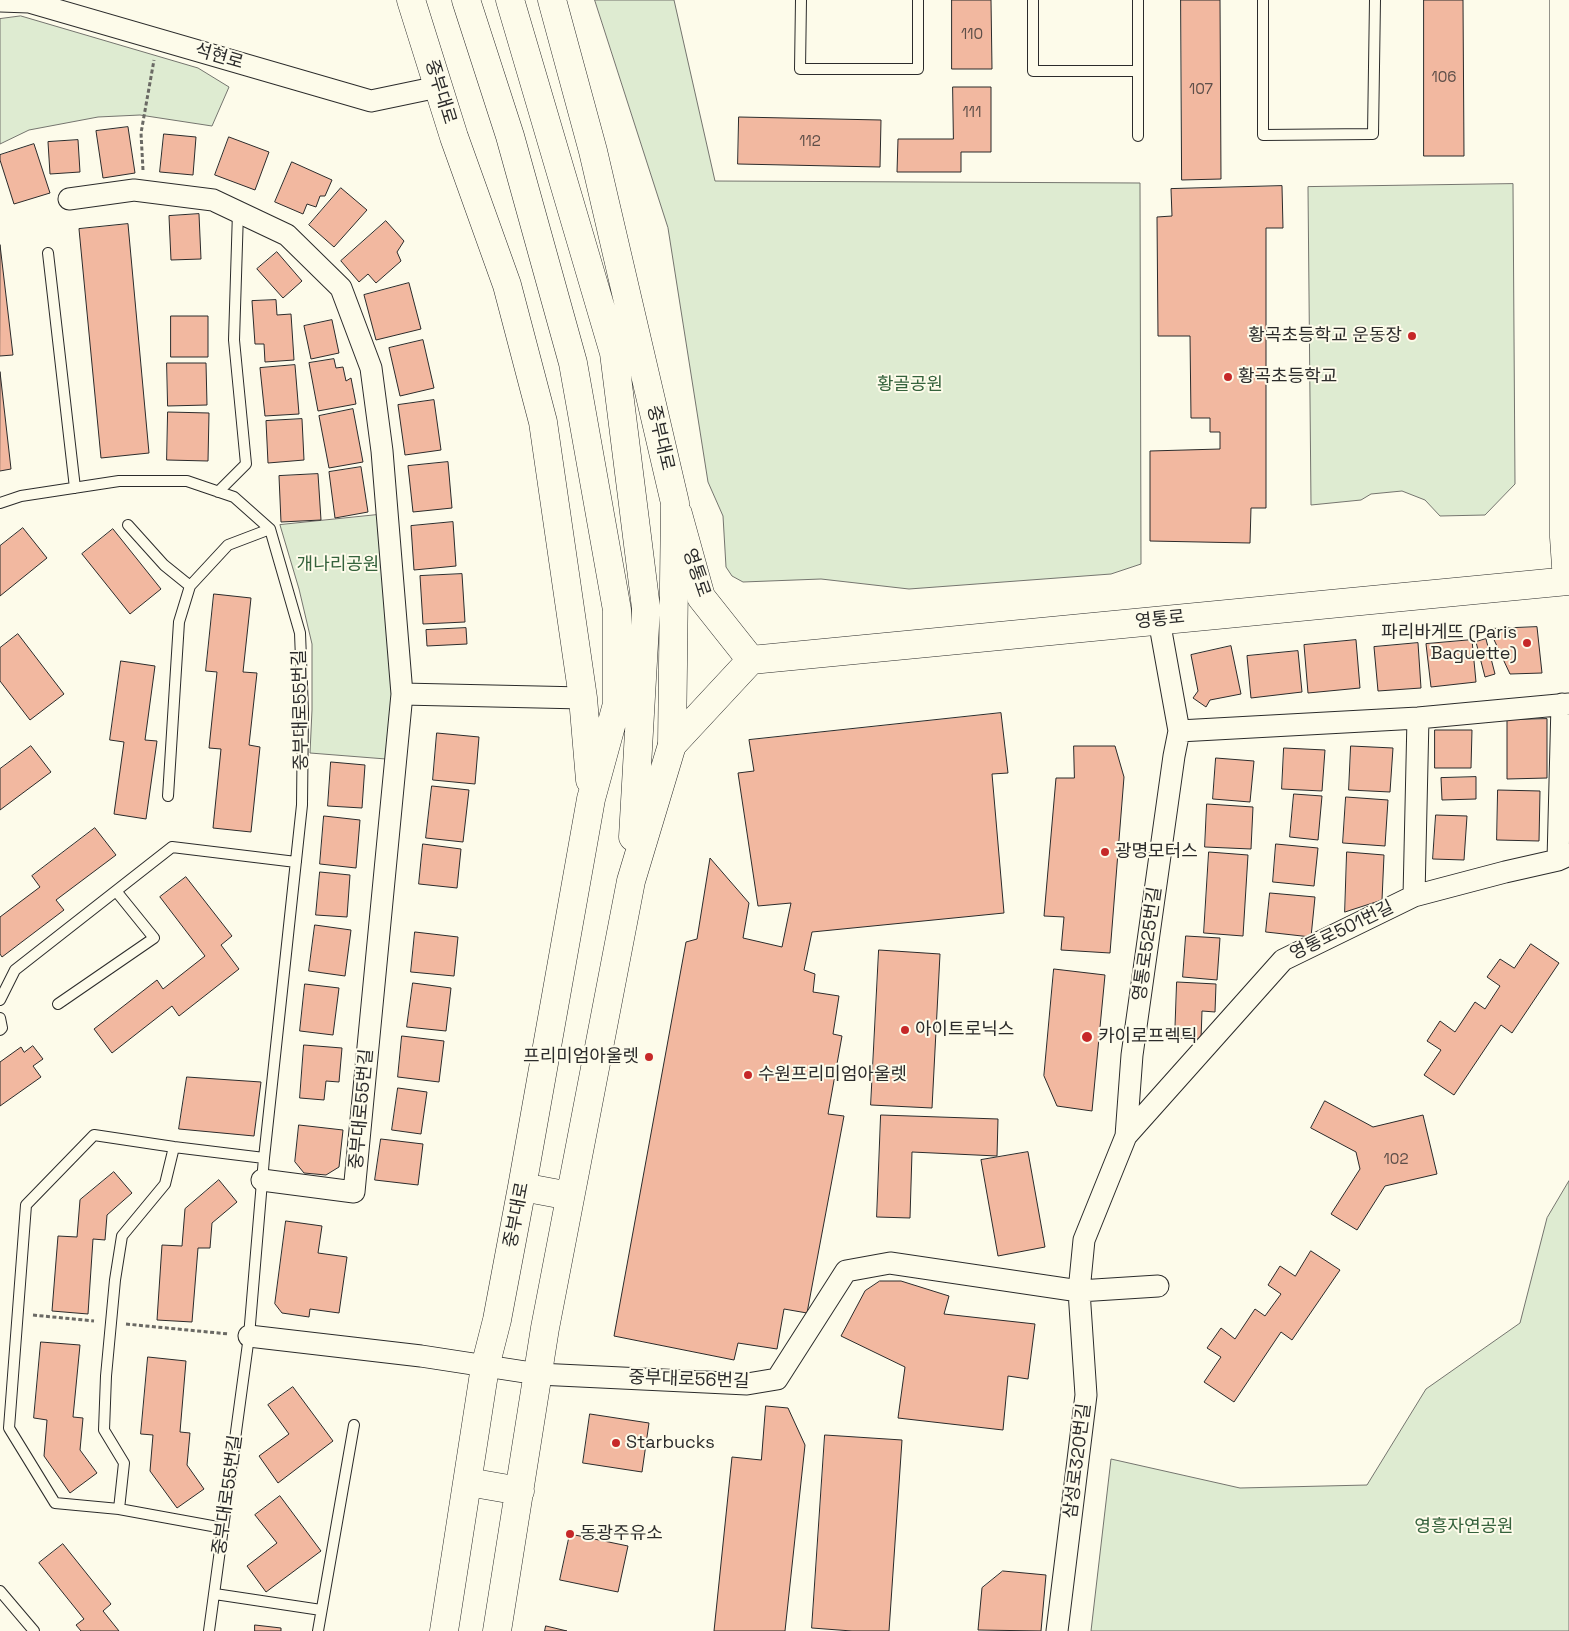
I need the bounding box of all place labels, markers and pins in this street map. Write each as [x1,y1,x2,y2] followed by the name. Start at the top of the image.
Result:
[1248,325,1402,347] place label: 황곡초등학교 운동장
[1406,330,1418,342] marker: 황곡초등학교 운동장
[1238,366,1337,388] place label: 황곡초등학교
[1222,371,1234,383] marker: 황곡초등학교
[1381,622,1517,664] place label: 파리바게뜨 (Paris Baguette)
[1521,637,1533,649] marker: 파리바게뜨 (Paris Baguette)
[1115,841,1198,863] place label: 광명모터스
[1099,846,1111,858] marker: 광명모터스
[915,1019,1014,1041] place label: 아이트로닉스
[899,1024,911,1036] marker: 아이트로닉스
[1098,1026,1197,1048] place label: 카이로프렉틱
[1080,1030,1094,1044] marker: 카이로프렉틱
[523,1046,639,1068] place label: 프리미엄아울렛
[643,1051,655,1063] marker: 프리미엄아울렛
[758,1064,907,1086] place label: 수원프리미엄아울렛
[742,1069,754,1081] marker: 수원프리미엄아울렛
[626,1432,715,1454] place label: Starbucks
[610,1437,622,1449] marker: Starbucks
[580,1523,663,1545] place label: 동광주유소
[564,1528,576,1540] marker: 동광주유소

